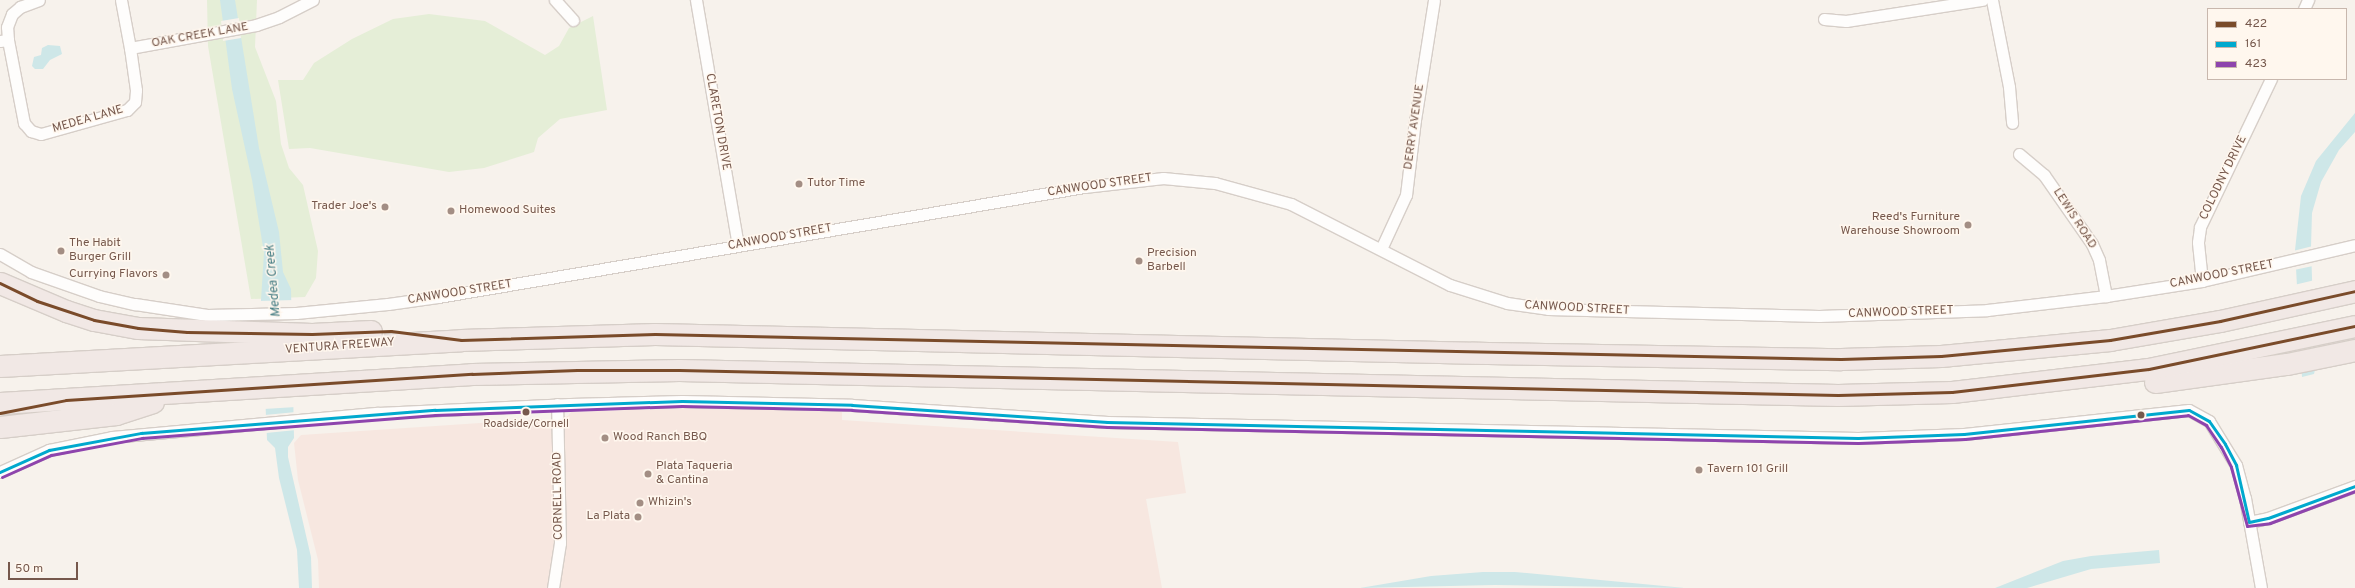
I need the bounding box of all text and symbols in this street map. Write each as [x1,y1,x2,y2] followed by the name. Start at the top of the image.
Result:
[2207,8,2347,80] legend
[2245,16,2267,32] text: 422
[151,20,249,52] street label: OAK CREEK LANE
[2245,36,2261,52] text: 161
[2245,56,2267,72] text: 423
[701,72,733,172] street label: CLARETON DRIVE
[1402,83,1428,171] street label: DERRY AVENUE
[51,103,125,137] street label: MEDEA LANE
[2197,133,2251,223] street label: COLODNY DRIVE
[1047,172,1153,200] street label: CANWOOD STREET
[807,177,866,191] place label: Tutor Time
[794,179,804,189] marker: Tutor Time
[2049,186,2099,252] street label: LEWIS ROAD
[311,200,377,214] place label: Trader Joe's
[380,202,390,212] marker: Trader Joe's
[459,204,556,218] place label: Homewood Suites
[446,206,456,216] marker: Homewood Suites
[1840,211,1960,239] place label: Reed's Furniture Warehouse Showroom
[1963,220,1973,230] marker: Reed's Furniture Warehouse Showroom
[727,222,833,254] street label: CANWOOD STREET
[69,237,131,265] place label: The Habit Burger Grill
[263,244,285,318] water label: Medea Creek
[56,246,66,256] marker: The Habit Burger Grill
[1147,247,1197,275] place label: Precision Barbell
[1134,256,1144,266] marker: Precision Barbell
[2169,258,2275,292] street label: CANWOOD STREET
[69,268,158,282] place label: Currying Flavors
[161,270,171,280] marker: Currying Flavors
[407,278,513,308] street label: CANWOOD STREET
[1524,299,1630,319] street label: CANWOOD STREET
[1848,304,1954,322] street label: CANWOOD STREET
[284,336,396,358] street label: VENTURA FREEWAY
[521,407,531,417] marker: Roadside/Cornell
[2136,410,2146,420] unlabelled marker
[483,417,569,431] place label: Roadside/Cornell
[613,431,707,445] place label: Wood Ranch BBQ
[600,433,610,443] marker: Wood Ranch BBQ
[551,452,567,540] street label: CORNELL ROAD
[656,460,733,488] place label: Plata Taqueria & Cantina
[1707,463,1788,477] place label: Tavern 101 Grill
[1694,465,1704,475] marker: Tavern 101 Grill
[643,469,653,479] marker: Plata Taqueria & Cantina
[648,496,692,510] place label: Whizin's
[635,498,645,508] marker: Whizin's
[587,510,630,524] place label: La Plata
[633,512,643,522] marker: La Plata
[10,554,80,580] scale bar
[15,561,43,577] text: 50 m

